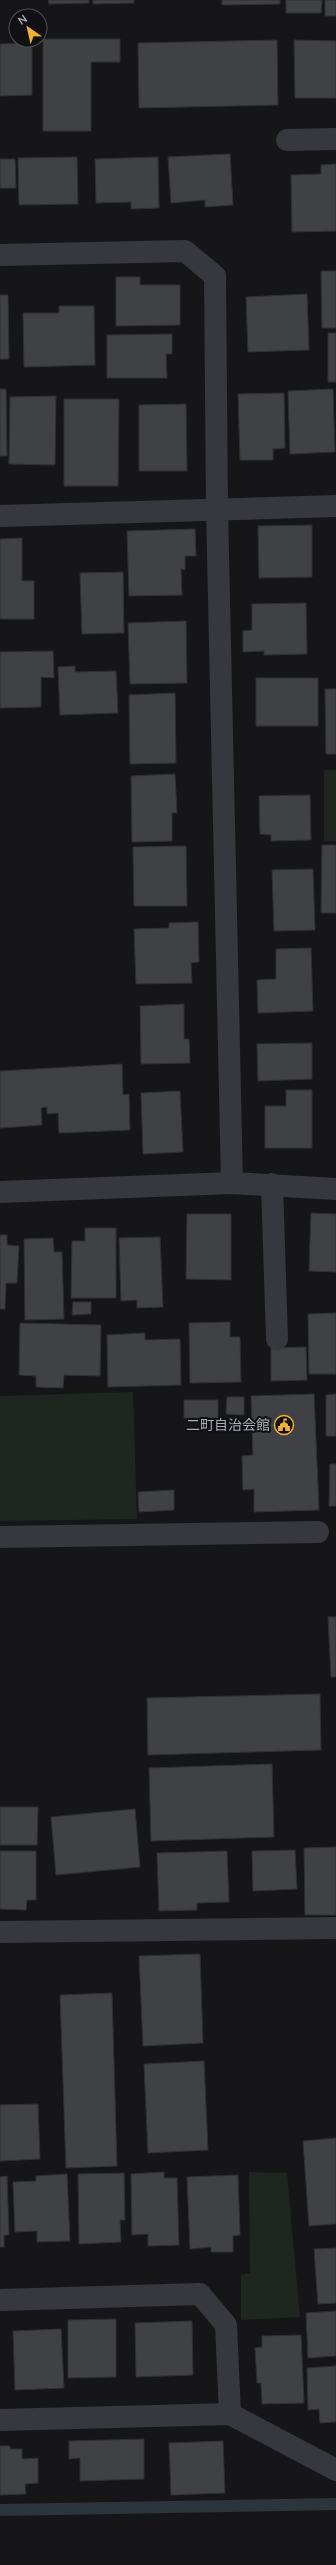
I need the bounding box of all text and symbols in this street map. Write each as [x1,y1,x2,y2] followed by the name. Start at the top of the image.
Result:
[8,8,48,48] north arrow
[15,12,30,29] text: N
[273,1414,295,1436] public building icon: 二町自治会館
[186,1416,270,1435] place label: 二町自治会館

